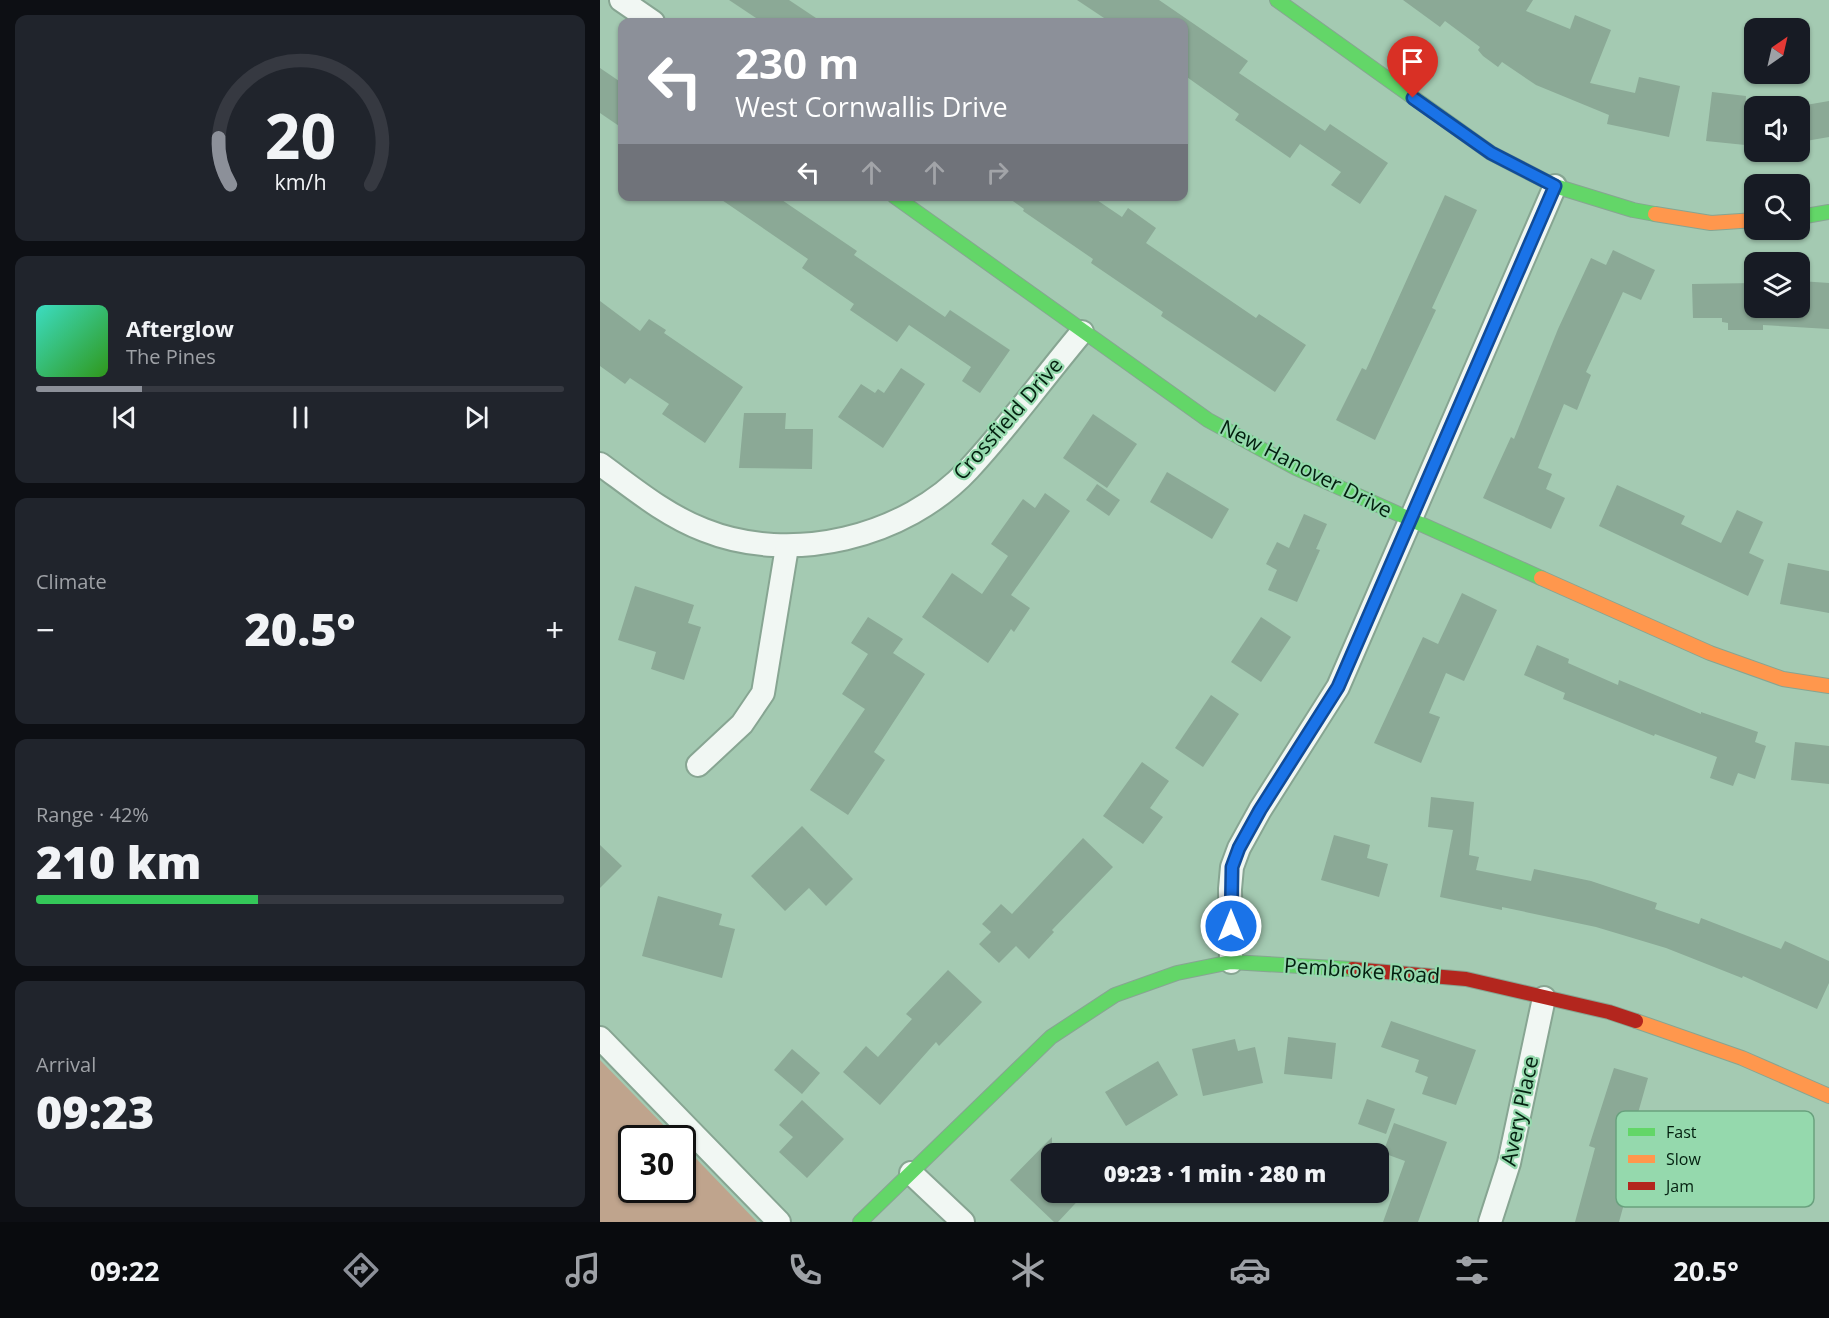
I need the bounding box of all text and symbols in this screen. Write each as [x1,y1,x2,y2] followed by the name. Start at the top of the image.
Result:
[1744,18,1810,84] north arrow
[1744,18,1810,318] map controls
[735,34,859,91] text: 230 m
[1387,36,1438,98] pin
[636,42,714,120] icon: left
[1396,45,1429,78] icon: arrive
[735,88,1008,125] text: West Cornwallis Drive
[264,92,336,177] text: 20
[1744,96,1810,162] button: sound
[792,156,825,189] icon: left
[855,156,888,189] icon: ahead
[918,156,951,189] icon: ahead
[981,156,1014,189] icon: right
[274,168,326,197] text: km/h
[1744,174,1810,240] button: search
[1744,252,1810,318] button: layers
[126,313,234,343] text: Afterglow
[126,343,216,370] text: The Pines
[946,351,1068,485] street label: Crossfield Drive
[108,401,141,434] icon: previous
[284,401,317,434] icon: pause
[460,401,493,434] icon: next
[1216,413,1397,524] street label: New Hanover Drive
[36,568,107,595] text: Climate
[244,598,356,659] text: 20.5°
[36,607,55,652] text: −
[545,607,564,652] text: +
[36,801,149,828] text: Range · 42%
[36,831,201,892] text: 210 km
[1199,894,1263,958] position arrow
[1283,951,1441,989] street label: Pembroke Road
[36,1051,96,1078] text: Arrival
[1494,1053,1544,1168] street label: Avery Place
[36,1081,154,1142] text: 09:23
[1616,1111,1814,1207] legend
[1666,1121,1697,1143] text: Fast
[618,1125,696,1203] speed limit sign: 30
[1666,1148,1701,1170] text: Slow
[1104,1158,1326,1188] text: 09:23 · 1 min · 280 m
[1664,1175,1694,1197] text: Jam
[340,1249,382,1291] icon: directions
[562,1249,604,1291] icon: music
[784,1249,826,1291] icon: phone
[1007,1249,1049,1291] icon: climate
[1229,1249,1271,1291] icon: car
[1451,1249,1493,1291] icon: filters
[90,1252,160,1289] text: 09:22
[1673,1252,1739,1289] text: 20.5°

